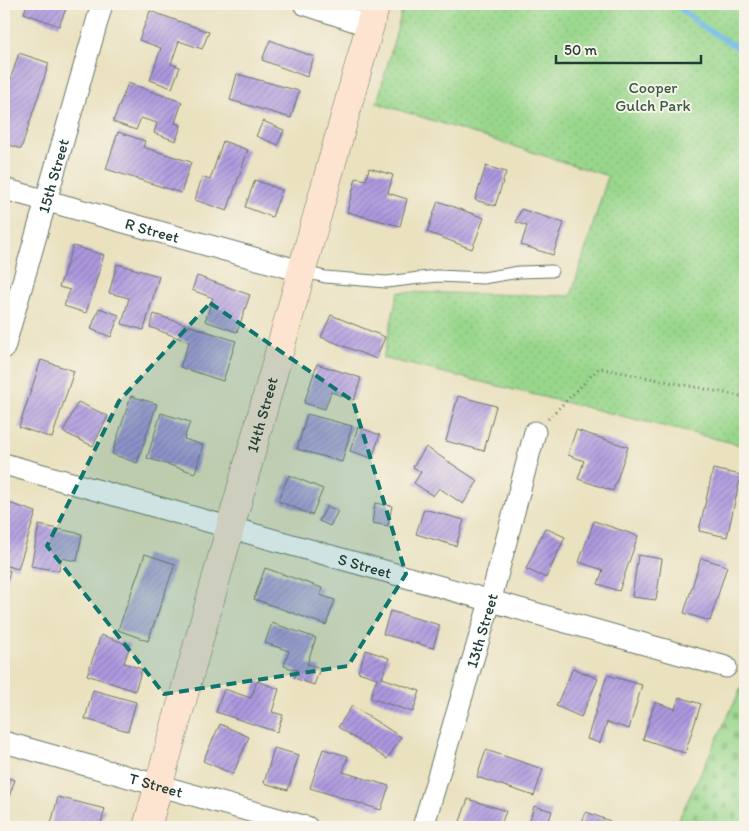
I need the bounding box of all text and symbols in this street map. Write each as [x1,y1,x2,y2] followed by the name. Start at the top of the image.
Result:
[556,32,702,64] scale bar
[564,41,597,59] text: 50 m
[615,78,691,115] park label: Cooper Gulch Park
[34,137,73,215] street label: 15th Street
[123,214,182,247] street label: R Street
[243,375,282,455] street label: 14th Street
[336,549,394,583] street label: S Street
[462,591,502,670] street label: 13th Street
[127,769,185,802] street label: T Street

